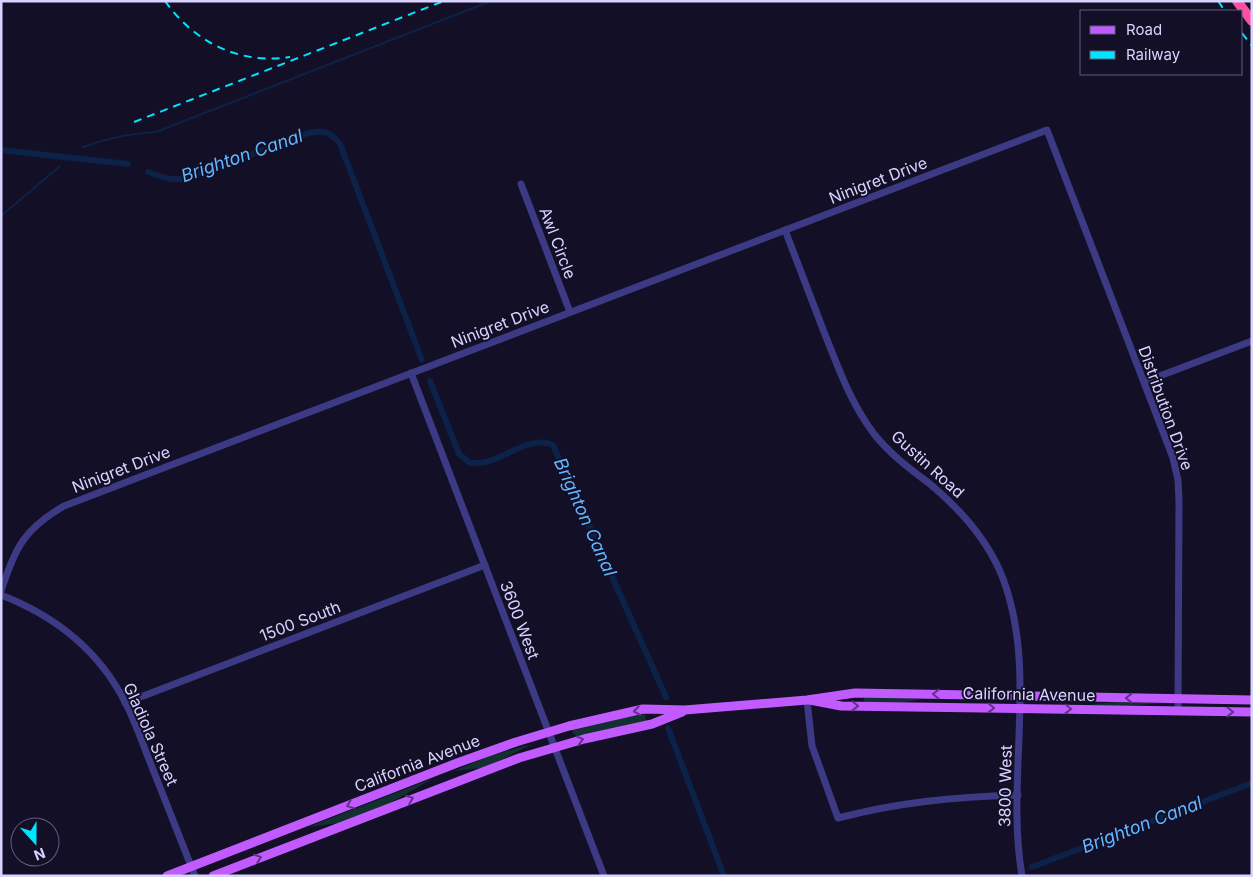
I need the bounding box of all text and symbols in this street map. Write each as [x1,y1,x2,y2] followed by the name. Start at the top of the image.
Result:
[1080,10,1243,75] legend
[1126,20,1162,39] text: Road
[1126,45,1181,64] text: Railway
[178,125,306,186] water label: Brighton Canal
[826,152,930,208] street label: Ninigret Drive
[535,204,581,282] street label: Awl Circle
[448,296,552,352] street label: Ninigret Drive
[1134,343,1198,473] street label: Distribution Drive
[887,426,969,502] street label: Gustin Road
[69,441,173,497] street label: Ninigret Drive
[550,454,621,580] water label: Brighton Canal
[496,578,544,662] street label: 3600 West
[257,596,343,646] street label: 1500 South
[119,679,183,789] street label: Gladiola Street
[962,683,1096,705] street label: California Avenue
[931,689,939,699] one-way arrow
[1125,692,1133,703] one-way arrow
[852,701,859,711] one-way arrow
[987,703,995,713] one-way arrow
[1064,704,1072,715] one-way arrow
[632,705,641,715] one-way arrow
[1227,707,1235,717] one-way arrow
[351,730,483,796] street label: California Avenue
[575,736,583,746] one-way arrow
[994,745,1016,827] street label: 3800 West
[1079,792,1206,857] water label: Brighton Canal
[405,795,414,805] one-way arrow
[346,799,355,809] one-way arrow
[10,817,60,867] north arrow
[32,845,48,864] text: N
[254,854,262,864] one-way arrow

